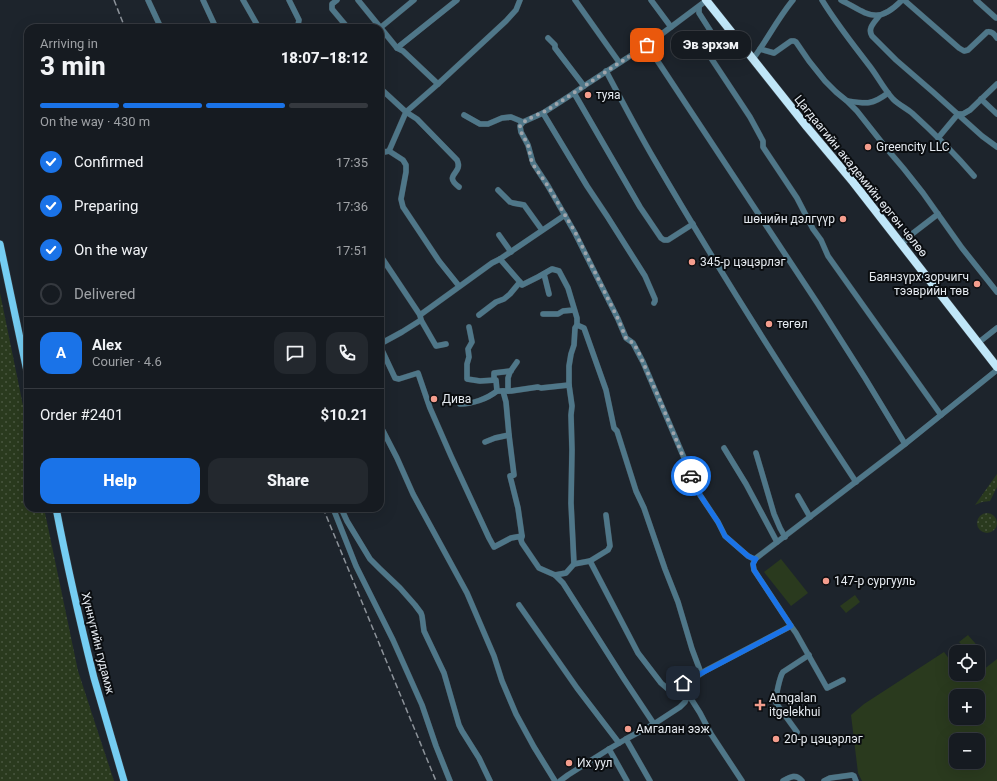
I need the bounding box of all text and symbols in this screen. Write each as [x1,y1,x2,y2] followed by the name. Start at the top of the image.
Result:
[630,28,664,62] pin
[671,31,751,59] callout: Эв эрхэм
[636,34,658,56] icon: bag
[40,36,98,51] text: Arriving in
[683,37,739,52] text: Эв эрхэм
[281,49,368,67] text: 18:07–18:12
[40,51,106,81] text: 3 min
[596,88,621,102] place label: туяа
[583,90,593,100] marker: туяа
[791,92,931,260] street label: Цагдаагийн академийн өргөн чөлөө
[40,114,150,129] text: On the way · 430 m
[876,140,950,154] place label: Greencity LLC
[863,142,873,152] marker: Greencity LLC
[40,151,62,173] icon: check
[74,153,144,171] text: Confirmed
[336,155,368,170] text: 17:35
[40,195,62,217] icon: check
[74,197,138,215] text: Preparing
[336,199,368,214] text: 17:36
[743,212,835,226] place label: шөнийн дэлгүүр
[838,214,848,224] marker: шөнийн дэлгүүр
[40,239,62,261] icon: check
[74,241,148,259] text: On the way
[336,243,368,258] text: 17:51
[700,255,786,269] place label: 345-р цэцэрлэг
[687,257,697,267] marker: 345-р цэцэрлэг
[869,270,969,298] place label: Баянзүрх зорчигч тээврийн төв
[972,279,982,289] marker: Баянзүрх зорчигч тээврийн төв
[74,285,136,303] text: Delivered
[777,317,808,331] place label: төгөл
[764,319,774,329] marker: төгөл
[274,332,316,374] button: chat
[326,332,368,374] button: phone
[92,336,122,354] text: Alex
[56,344,66,362] text: A
[92,354,162,369] text: Courier · 4.6
[442,392,471,406] place label: Дива
[429,394,439,404] marker: Дива
[40,406,123,424] text: Order #2401
[321,406,368,424] text: $10.21
[671,456,711,496] courier
[40,458,200,504] button: Help
[208,458,368,504] button: Share
[680,465,702,487] icon: car
[834,574,916,588] place label: 147-р сургууль
[821,576,831,586] marker: 147-р сургууль
[79,591,118,696] street label: Хүннүгийн гудамж
[949,645,985,769] map controls
[949,645,985,681] button: locate
[666,666,700,700] pin
[672,672,694,694] icon: home
[949,689,985,725] button: +
[769,691,821,719] place label: Amgalan itgelekhui
[754,699,766,711] marker: Amgalan itgelekhui
[636,722,710,736] place label: Амгалан ээж
[623,724,633,734] marker: Амгалан ээж
[784,732,863,746] place label: 20-р цэцэрлэг
[949,733,985,769] button: −
[771,734,781,744] marker: 20-р цэцэрлэг
[577,756,613,770] place label: Их уул
[564,758,574,768] marker: Их уул

